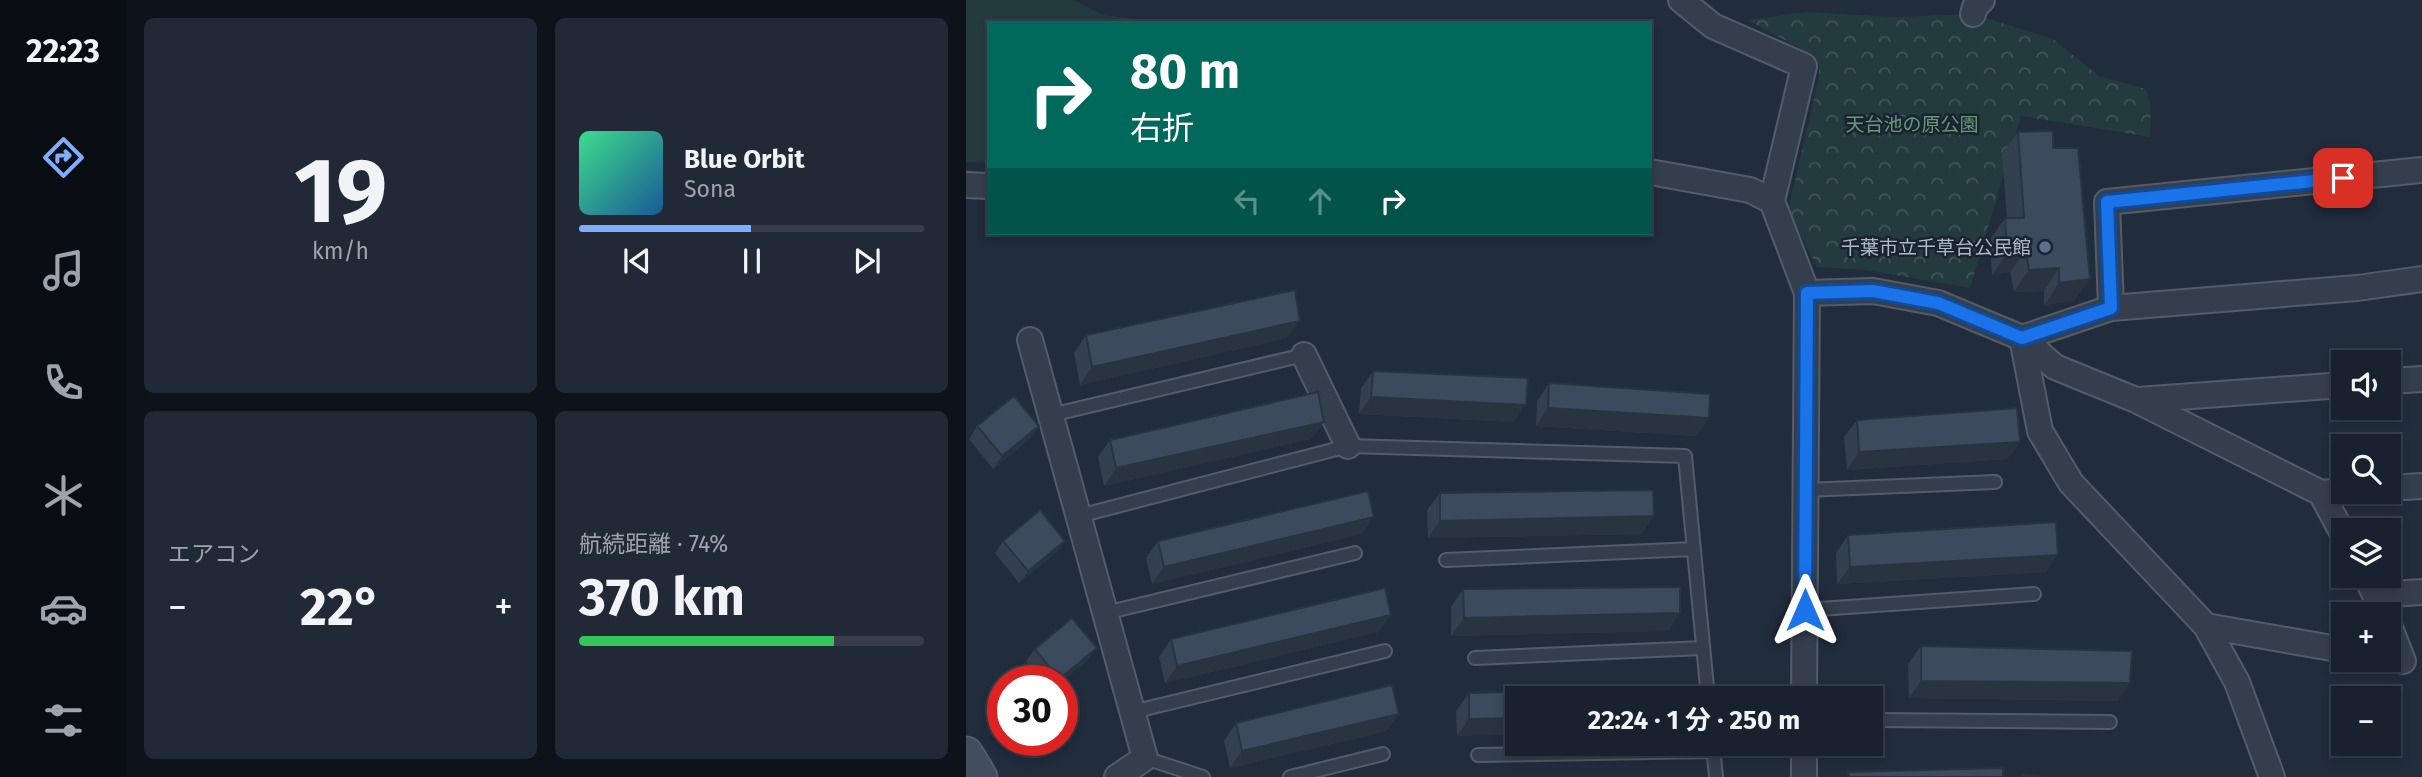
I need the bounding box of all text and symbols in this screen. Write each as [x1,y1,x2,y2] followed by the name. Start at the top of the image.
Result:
[26,32,100,70] text: 22:23
[1130,42,1240,101] text: 80 m
[1015,49,1106,140] icon: right
[1130,109,1194,147] text: 右折
[1845,113,1979,136] park label: 天台池の原公園
[39,133,88,182] icon: directions
[294,137,387,246] text: 19
[684,144,804,175] text: Blue Orbit
[2313,148,2373,208] pin
[2324,159,2362,197] icon: arrive
[684,175,736,203] text: Sona
[1228,182,1266,220] icon: left
[1301,182,1339,220] icon: ahead
[1374,182,1412,220] icon: right
[1841,236,2031,259] place label: 千葉市立千草台公民館
[312,237,369,265] text: km/h
[2037,239,2053,255] marker: 千葉市立千草台公民館
[618,242,656,280] icon: previous
[733,242,771,280] icon: pause
[848,242,886,280] icon: next
[39,246,88,295] icon: music
[2331,350,2401,756] map controls
[2331,350,2401,420] button: sound
[39,358,88,407] icon: phone
[2331,434,2401,504] button: search
[39,471,88,520] icon: climate
[2331,518,2401,588] button: layers
[579,530,728,558] text: 航続距離 · 74%
[168,540,260,568] text: エアコン
[579,566,745,629] text: 370 km
[1768,573,1842,647] position arrow
[300,576,381,639] text: 22°
[39,584,88,633] icon: car
[168,584,187,630] text: −
[494,584,513,630] text: +
[2331,602,2401,672] button: +
[987,665,1078,756] speed limit sign: 30
[2331,686,2401,756] button: −
[39,696,88,745] icon: filters
[1588,705,1800,736] text: 22:24 · 1 分 · 250 m

